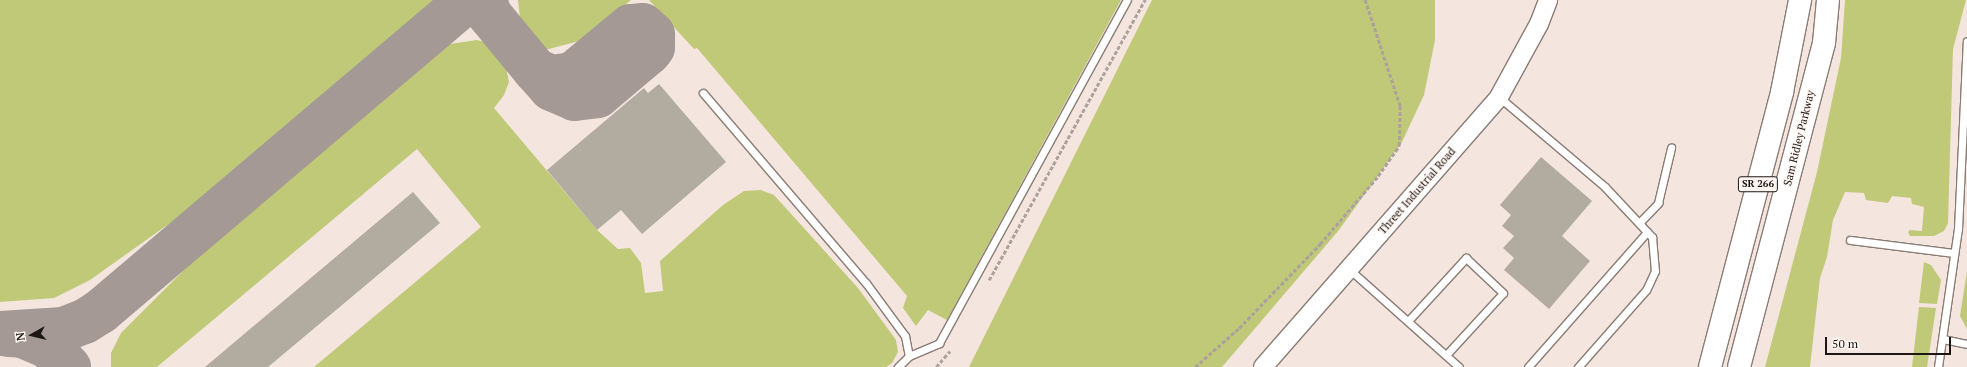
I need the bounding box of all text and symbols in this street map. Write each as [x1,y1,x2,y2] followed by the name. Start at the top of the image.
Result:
[1781,89,1817,187] street label: Sam Ridley Parkway
[1376,145,1458,237] street label: Threet Industrial Road
[1737,176,1779,192] road number: SR 266
[12,315,52,355] north arrow
[1827,329,1953,355] scale bar
[13,332,28,342] text: N
[1832,336,1858,351] text: 50 m

